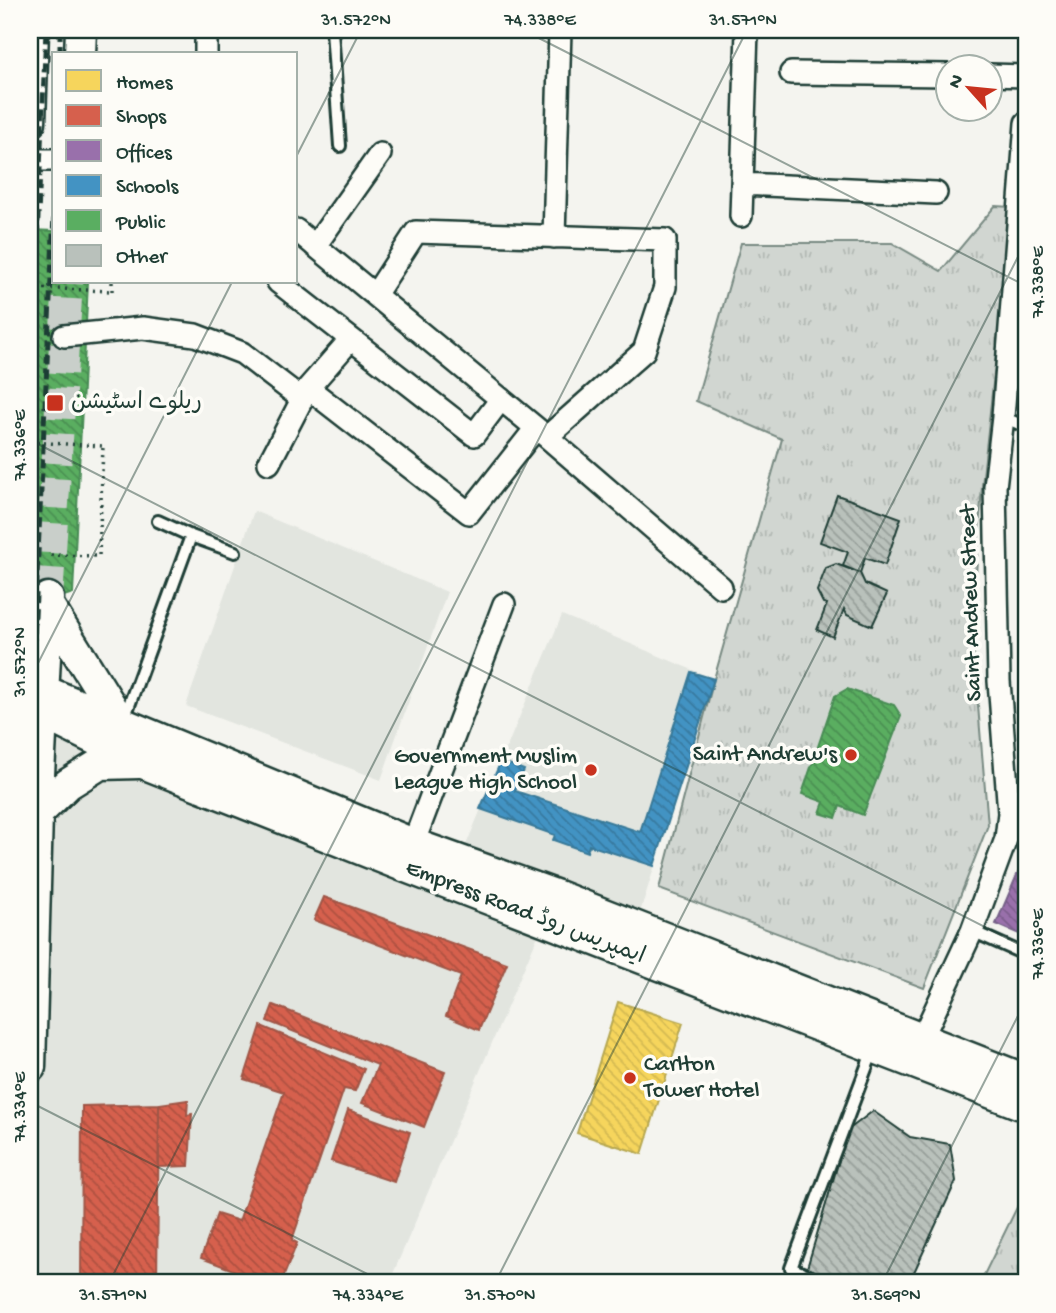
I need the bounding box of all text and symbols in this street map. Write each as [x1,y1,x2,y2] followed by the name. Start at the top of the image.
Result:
[320,11,391,32] text: 31.572°N
[503,11,576,32] text: 74.338°E
[708,11,777,32] text: 31.571°N
[52,52,298,284] legend
[934,52,1004,122] north arrow
[944,71,970,93] text: N
[116,72,174,97] text: Homes
[116,106,167,131] text: Shops
[116,142,173,167] text: Offices
[116,176,180,201] text: Schools
[115,212,166,237] text: Public
[116,246,168,271] text: Other
[1029,246,1050,319] text: 74.338°E
[71,390,202,417] place label: ریلوے اسٹیشن
[45,393,65,413] marker: ریلوے اسٹیشن
[11,409,32,481] text: 74.336°E
[955,503,989,702] street label: Saint Andrew Street
[11,627,32,698] text: 31.572°N
[693,742,838,769] place label: Saint Andrew's
[394,744,577,797] place label: Government Muslim League High School
[843,747,859,763] marker: Saint Andrew's
[583,762,599,778] marker: Government Muslim League High School
[402,854,649,971] street label: Empress Road ایمپریس روڈ
[1029,908,1050,980] text: 74.336°E
[642,1052,759,1105] place label: Carlton Tower Hotel
[622,1070,638,1086] marker: Carlton Tower Hotel
[11,1071,32,1143] text: 74.334°E
[78,1286,147,1307] text: 31.571°N
[332,1286,404,1307] text: 74.334°E
[463,1286,536,1307] text: 31.570°N
[850,1286,921,1307] text: 31.569°N

